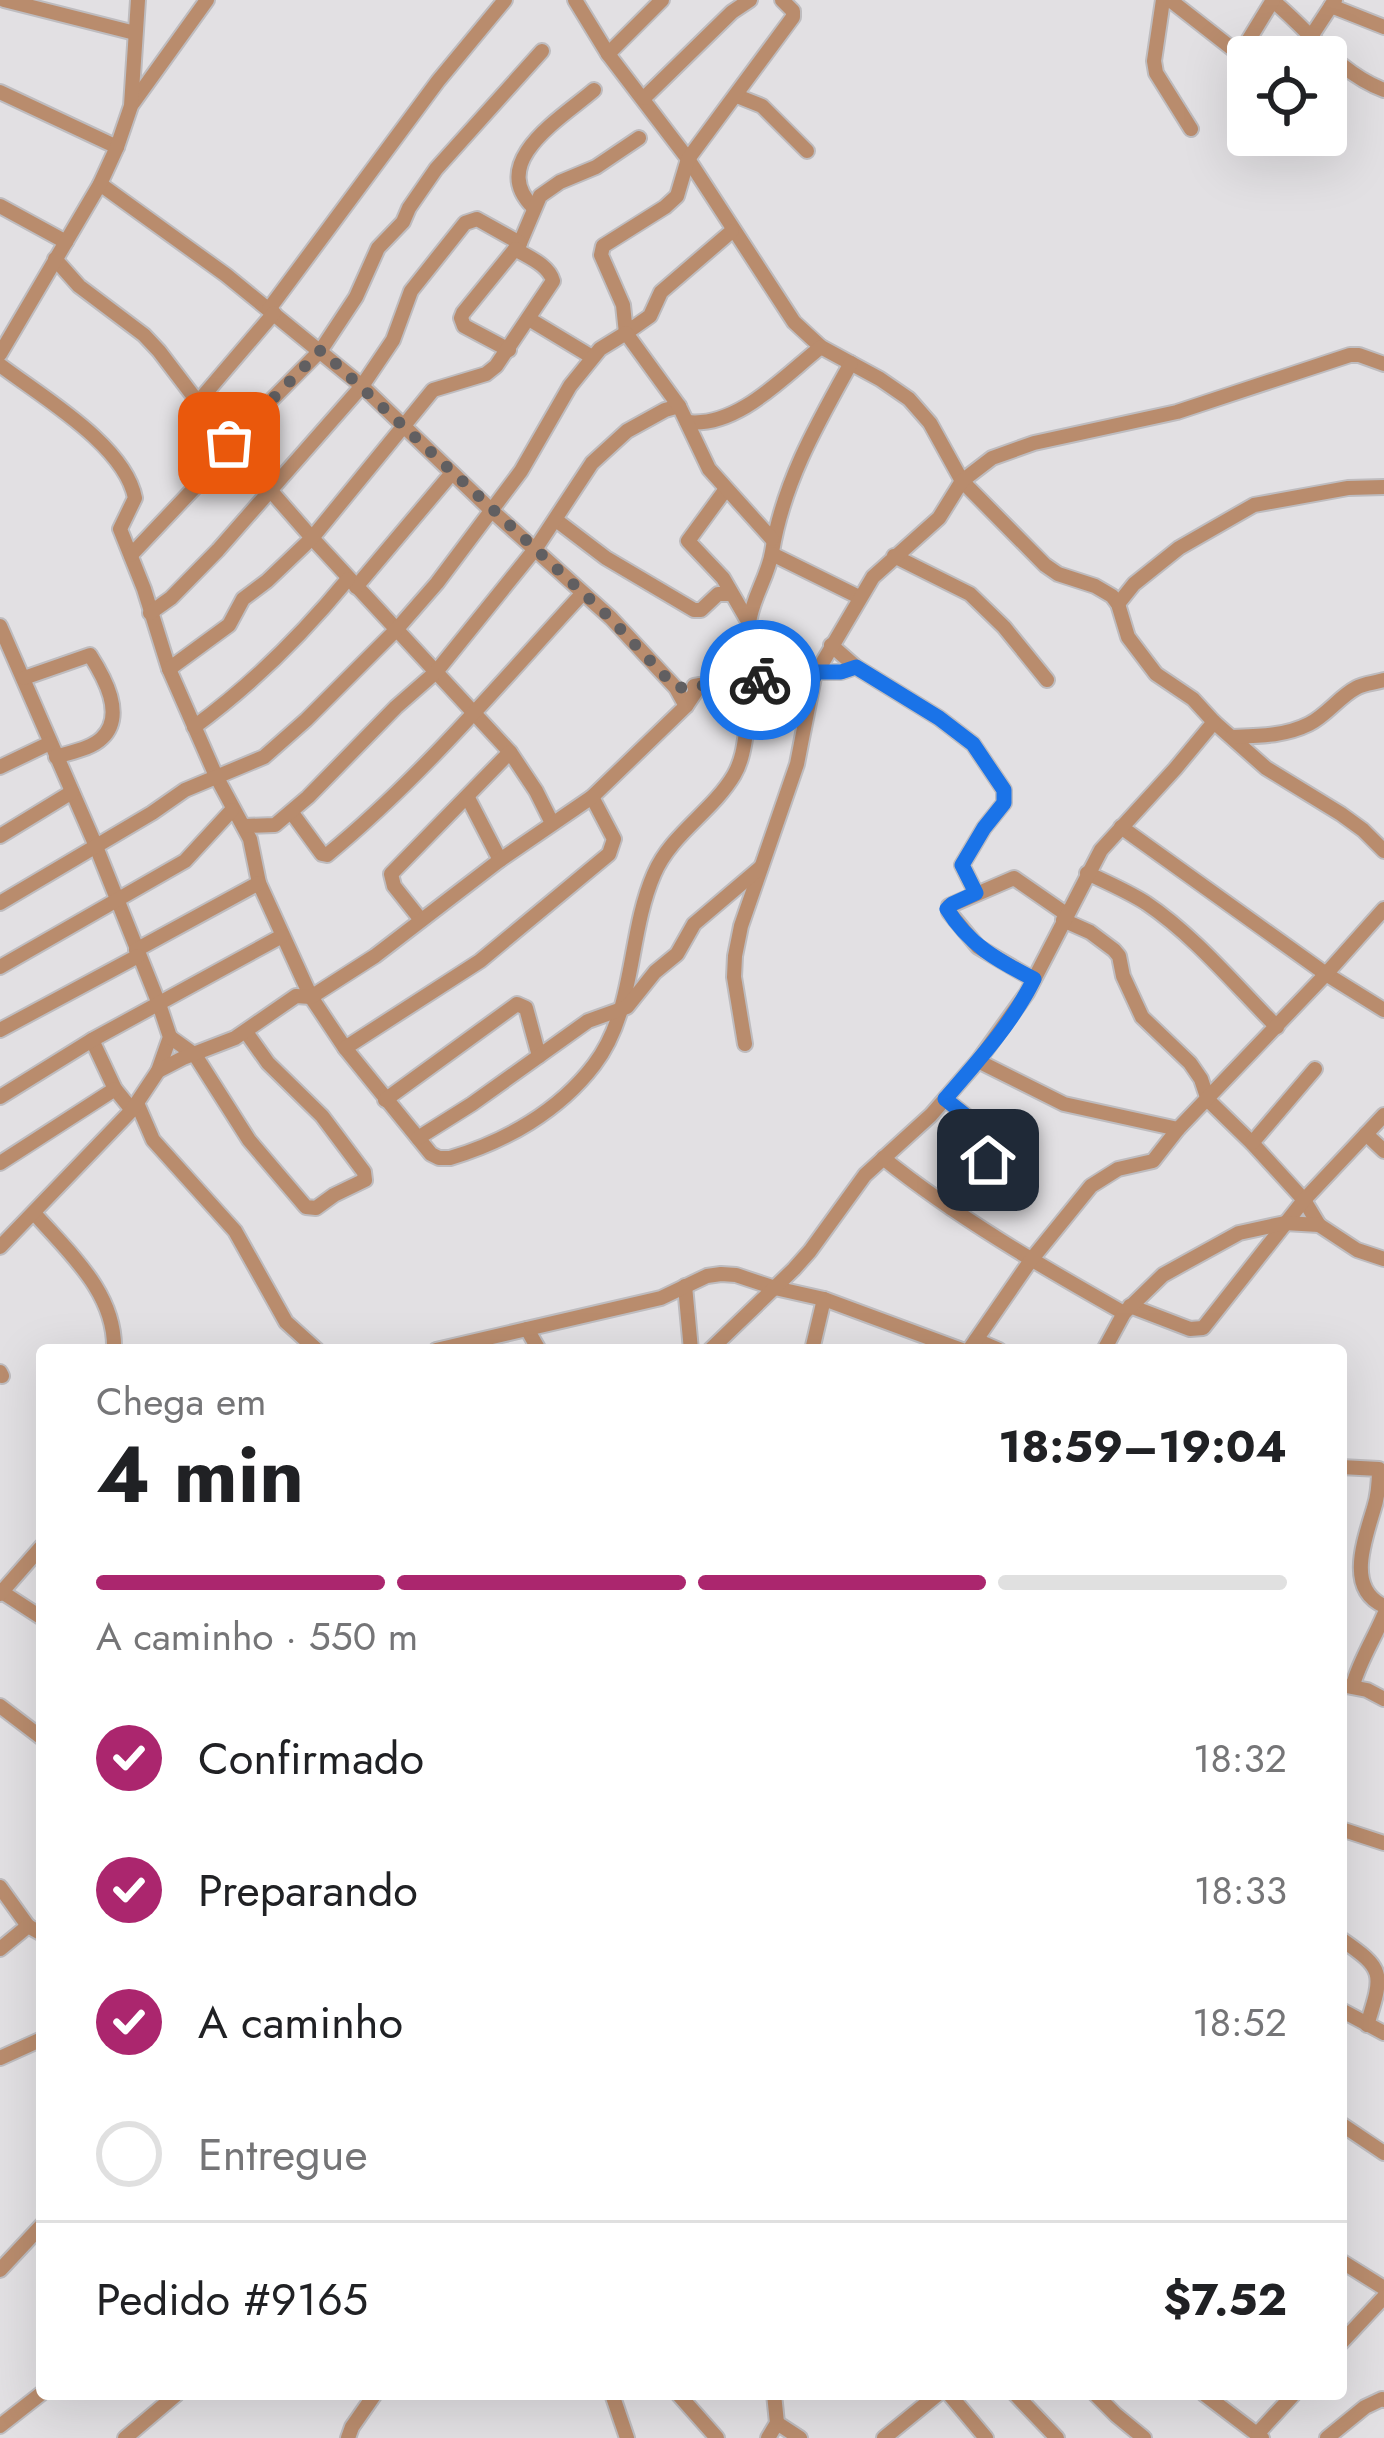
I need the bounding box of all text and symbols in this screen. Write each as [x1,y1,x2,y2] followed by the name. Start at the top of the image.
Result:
[1227,36,1347,156] map controls
[1227,36,1347,156] button: locate
[178,392,280,494] pin
[196,410,262,476] icon: bag
[700,620,820,740] courier
[727,647,793,713] icon: bike
[937,1109,1039,1211] pin
[955,1127,1021,1193] icon: home
[96,1373,266,1430] text: Chega em
[998,1414,1287,1479] text: 18:59–19:04
[96,1419,304,1531] text: 4 min
[96,1608,418,1665] text: A caminho · 550 m
[96,1725,162,1791] icon: check
[198,1726,424,1791] text: Confirmado
[1193,1730,1287,1787] text: 18:32
[96,1857,162,1923] icon: check
[198,1858,418,1923] text: Preparando
[1194,1862,1287,1919] text: 18:33
[96,1989,162,2055] icon: check
[198,1990,403,2055] text: A caminho
[1192,1994,1287,2051] text: 18:52
[198,2122,368,2187] text: Entregue
[96,2267,368,2332] text: Pedido #9165
[1163,2267,1287,2332] text: $7.52

